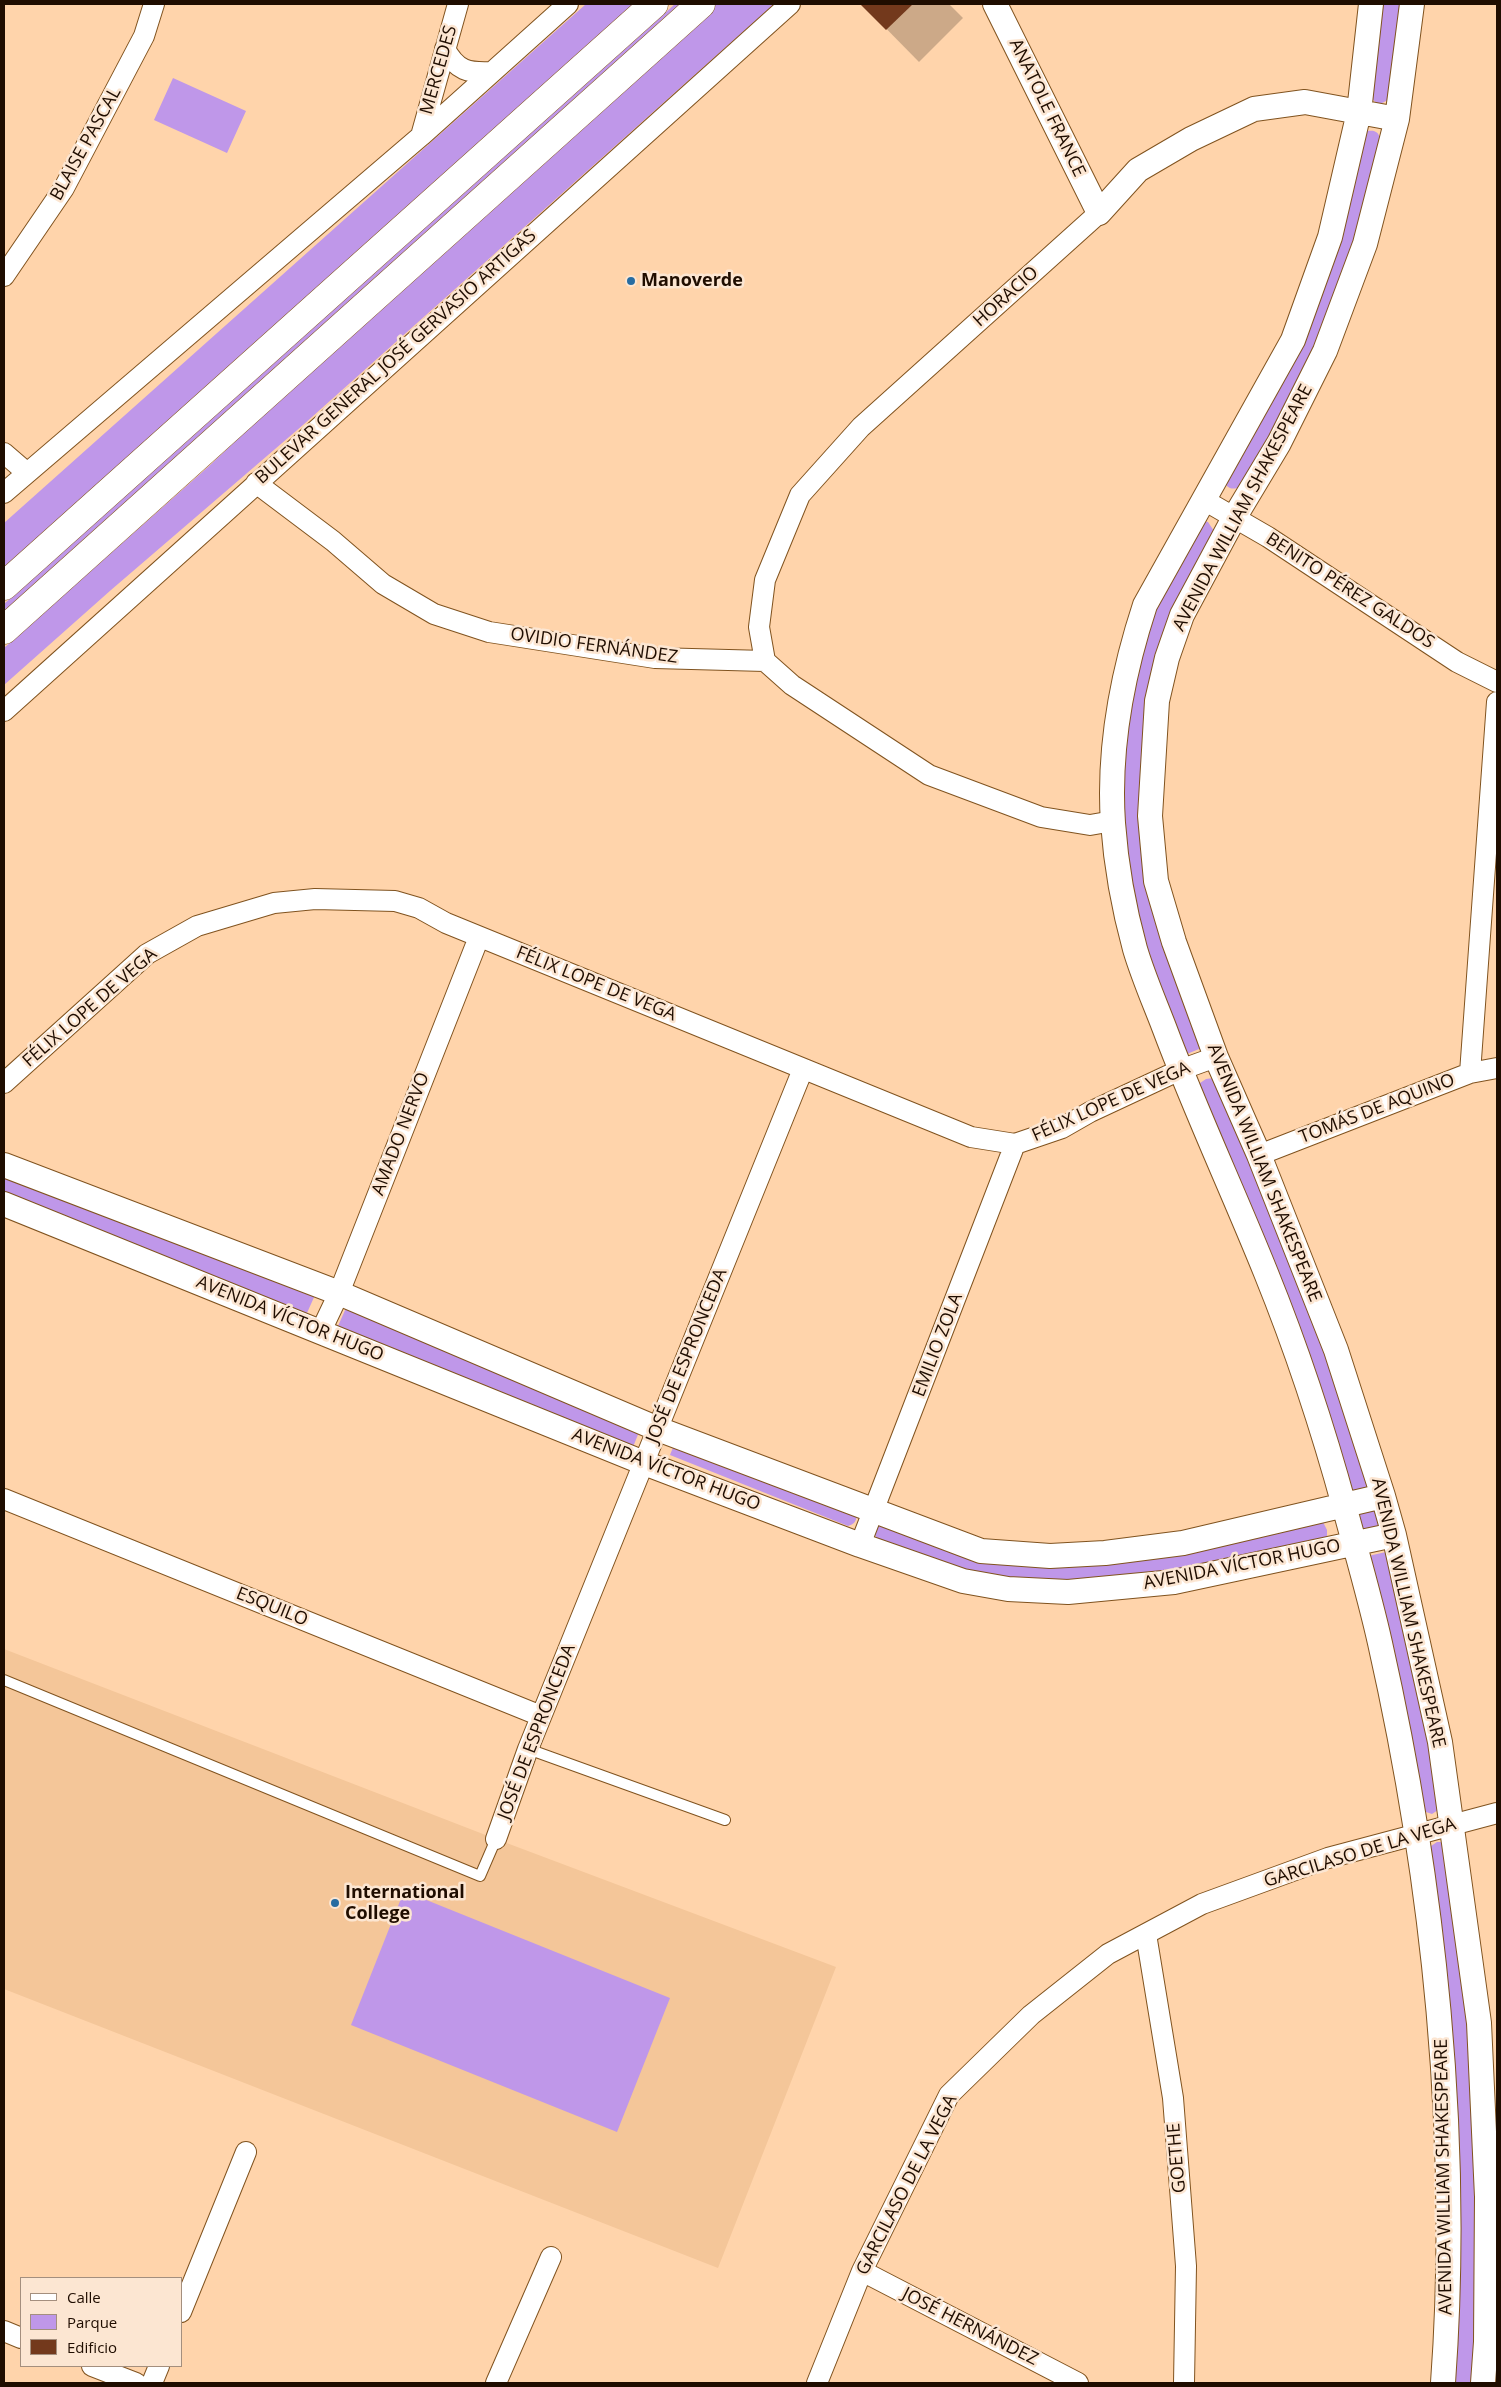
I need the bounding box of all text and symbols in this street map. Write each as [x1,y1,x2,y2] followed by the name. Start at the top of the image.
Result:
[416,23,462,117] street label: MERCEDES
[1004,35,1090,181] street label: ANATOLE FRANCE
[46,84,126,204] street label: BLAISE PASCAL
[251,225,541,489] street label: BULEVAR GENERAL JOSÉ GERVASIO ARTIGAS
[969,262,1043,332] street label: HORACIO
[641,270,743,292] place label: Manoverde
[625,275,637,287] marker: Manoverde
[1169,381,1317,635] street label: AVENIDA WILLIAM SHAKESPEARE
[1262,528,1438,654] street label: BENITO PÉREZ GALDOS
[509,624,679,668] street label: OVIDIO FERNÁNDEZ
[513,942,679,1026] street label: FÉLIX LOPE DE VEGA
[19,944,161,1072] street label: FÉLIX LOPE DE VEGA
[1202,1041,1326,1305] street label: AVENIDA WILLIAM SHAKESPEARE
[1029,1057,1193,1147] street label: FÉLIX LOPE DE VEGA
[368,1069,434,1199] street label: AMADO NERVO
[1296,1069,1458,1149] street label: TOMÁS DE AQUINO
[642,1266,732,1446] street label: JOSÉ DE ESPRONCEDA
[193,1272,387,1366] street label: AVENIDA VÍCTOR HUGO
[908,1290,968,1400] street label: EMILIO ZOLA
[569,1424,763,1516] street label: AVENIDA VÍCTOR HUGO
[1366,1476,1450,1750] street label: AVENIDA WILLIAM SHAKESPEARE
[1142,1535,1342,1595] street label: AVENIDA VÍCTOR HUGO
[233,1583,311,1631] street label: ESQUILO
[494,1641,580,1823] street label: JOSÉ DE ESPRONCEDA
[1261,1813,1459,1893] street label: GARCILASO DE LA VEGA
[345,1882,465,1925] place label: International College
[329,1897,341,1909] marker: International College
[1431,2039,1457,2315] street label: AVENIDA WILLIAM SHAKESPEARE
[852,2091,962,2279] street label: GARCILASO DE LA VEGA
[1163,2122,1191,2194] street label: GOETHE
[20,2277,182,2367] legend
[898,2283,1042,2371] street label: JOSÉ HERNÁNDEZ
[67,2287,101,2307] text: Calle
[67,2312,117,2332] text: Parque
[67,2337,117,2357] text: Edificio

